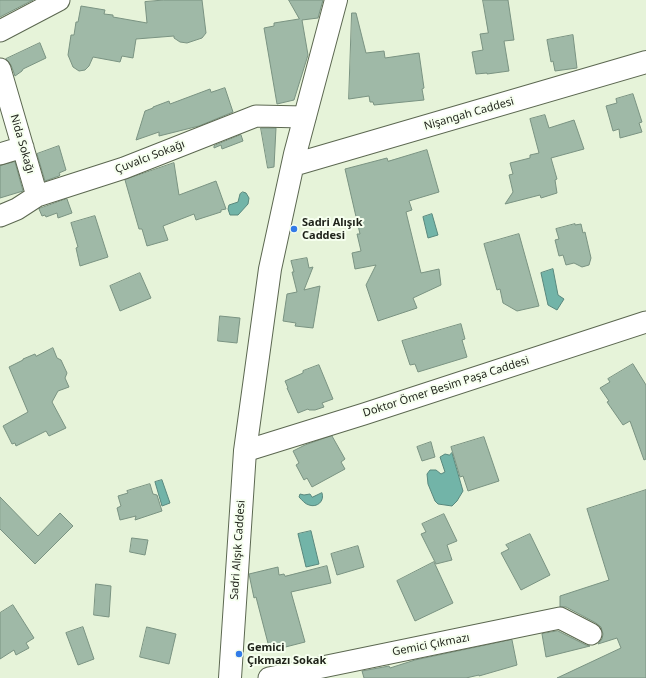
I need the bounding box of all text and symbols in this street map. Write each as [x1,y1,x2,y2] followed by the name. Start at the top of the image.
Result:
[422,95,516,133] street label: Nişangah Caddesi
[7,113,37,175] street label: Nida Sokağı
[113,138,187,176] street label: Çuvalcı Sokağı
[302,216,362,242] place label: Sadri Alışık Caddesi
[289,224,299,234] marker: Sadri Alışık Caddesi
[361,354,531,420] street label: Doktor Ömer Besim Paşa Caddesi
[228,500,248,600] street label: Sadri Alışık Caddesi
[391,631,471,659] street label: Gemici Çıkmazı
[247,641,326,667] place label: Gemici Çıkmazı Sokak
[234,649,244,659] marker: Gemici Çıkmazı Sokak

